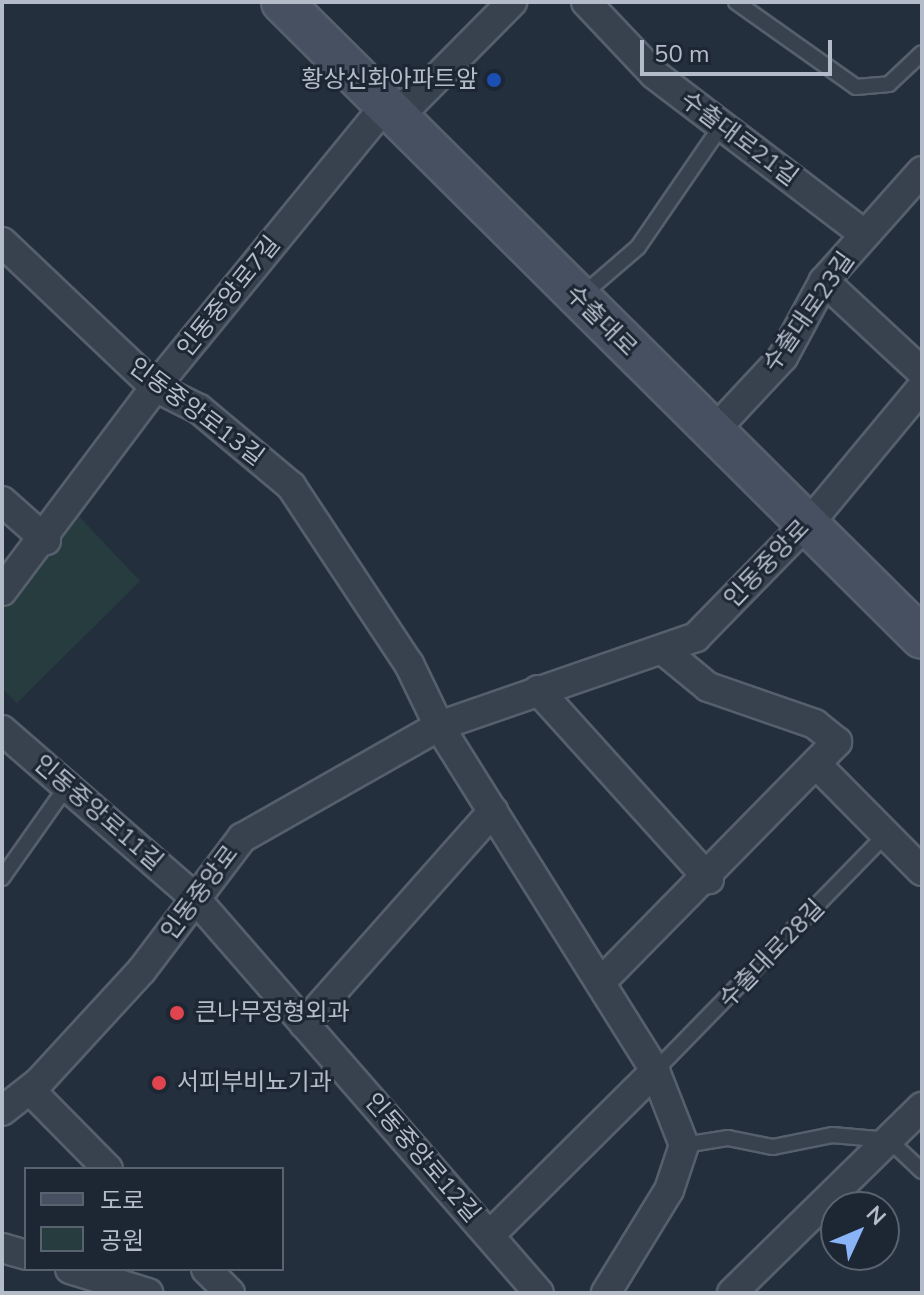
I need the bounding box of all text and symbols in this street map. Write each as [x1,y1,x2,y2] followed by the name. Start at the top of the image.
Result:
[644,24,836,74] scale bar
[654,38,710,70] text: 50 m
[301,66,478,94] place label: 황상신화아파트앞
[485,71,503,89] marker: 황상신화아파트앞
[675,86,803,192] street label: 수출대로21길
[172,231,286,363] street label: 인동중앙로7길
[757,247,861,377] street label: 수출대로23길
[560,280,642,362] street label: 수출대로
[123,352,269,472] street label: 인동중앙로13길
[718,514,816,614] street label: 인동중앙로
[28,749,168,877] street label: 인동중앙로11길
[155,840,245,946] street label: 인동중앙로
[713,894,831,1014] street label: 수출대로28길
[195,999,350,1027] place label: 큰나무정형외과
[166,1002,188,1024] marker: 큰나무정형외과
[177,1069,332,1097] place label: 서피부비뇨기과
[148,1072,170,1094] marker: 서피부비뇨기과
[358,1088,486,1228] street label: 인동중앙로12길
[24,1167,284,1271] legend
[100,1185,144,1217] text: 도로
[820,1191,900,1271] north arrow
[859,1199,892,1232] text: N
[100,1225,144,1257] text: 공원

